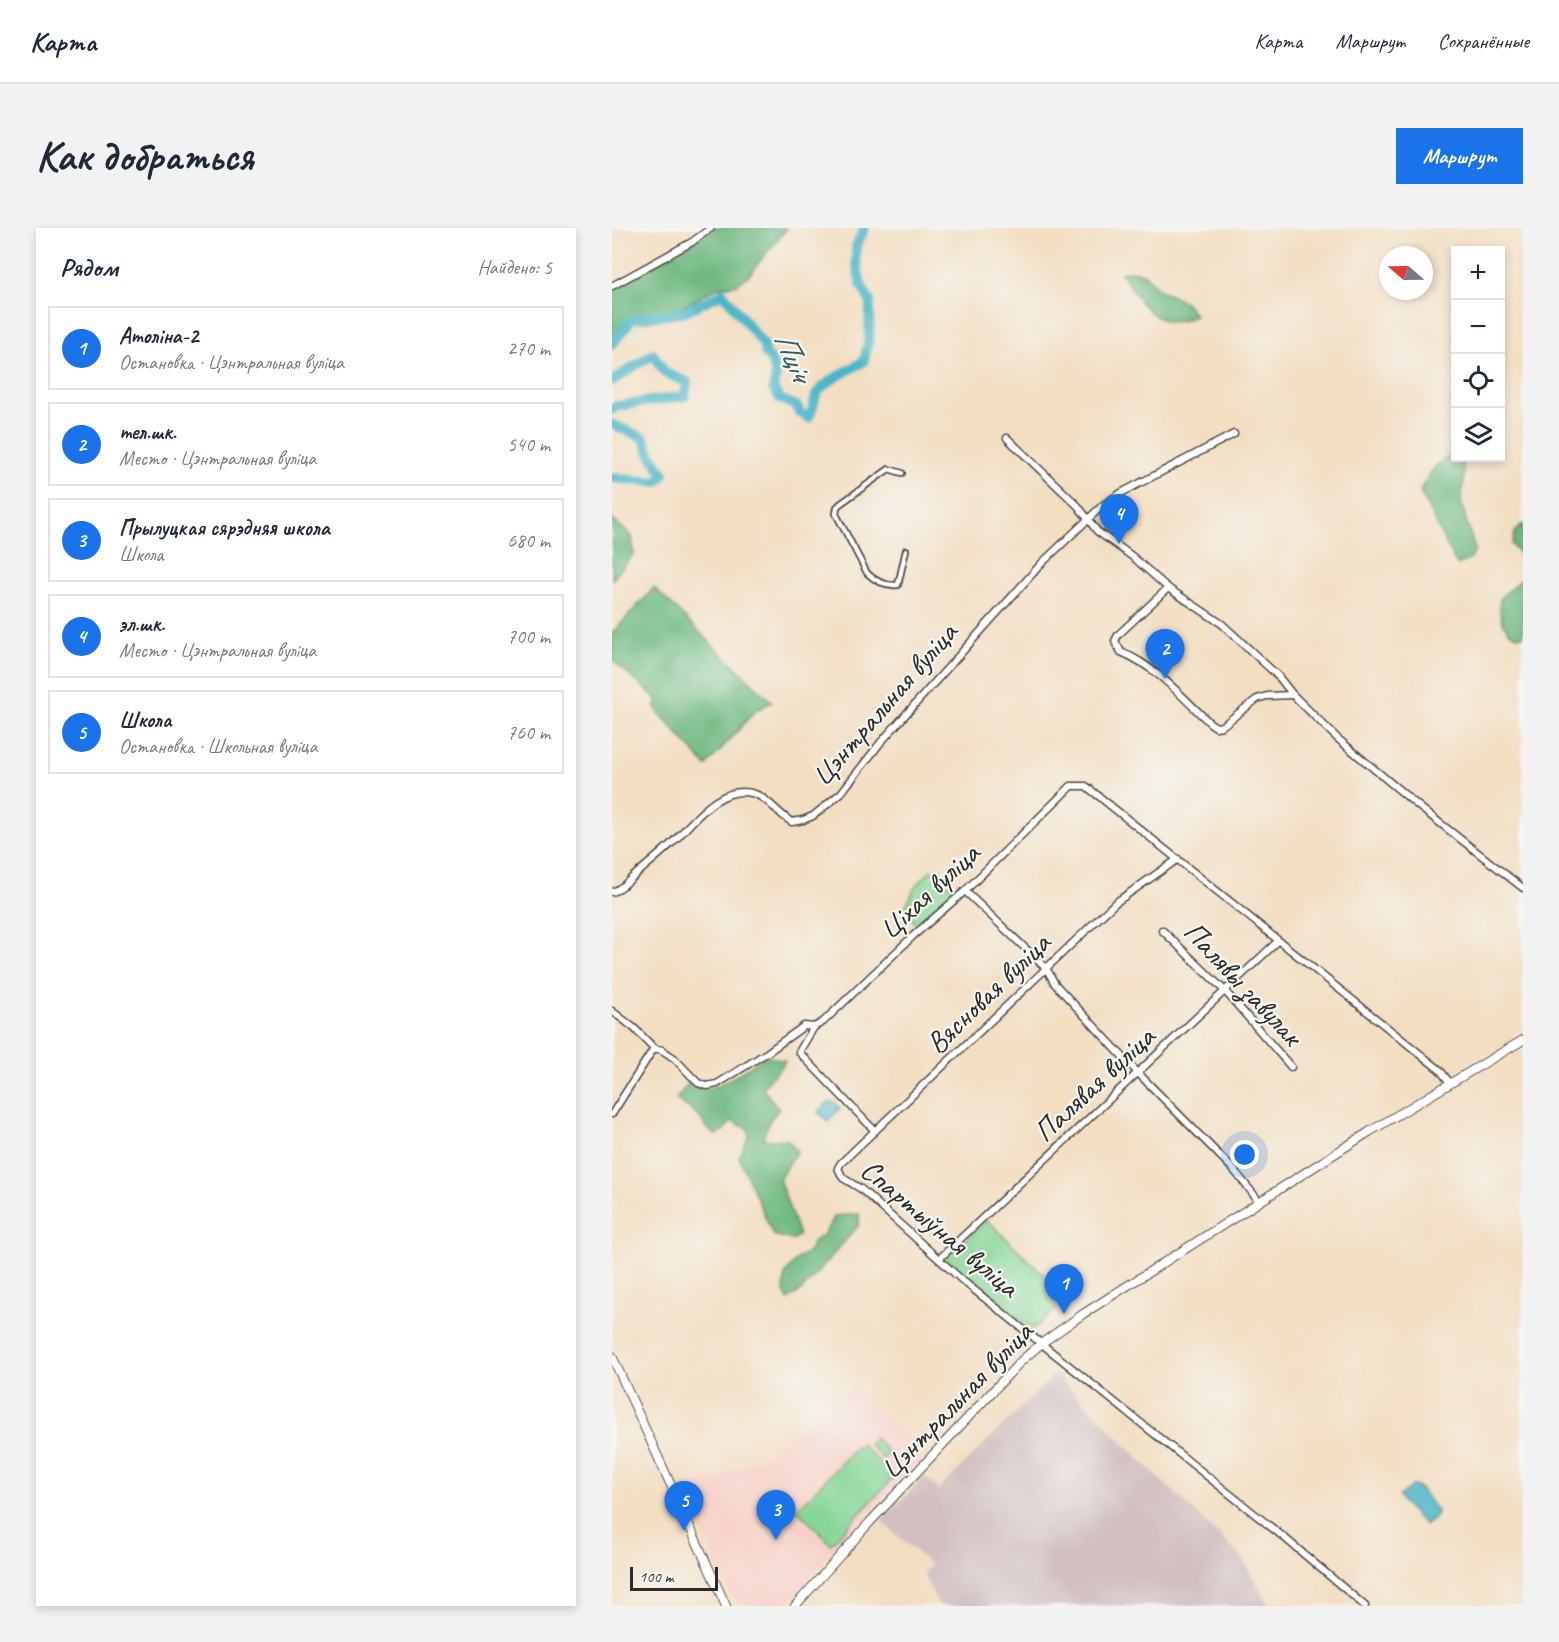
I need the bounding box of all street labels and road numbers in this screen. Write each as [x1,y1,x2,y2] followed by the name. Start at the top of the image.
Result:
[803,613,967,794] street label: Цэнтральная вуліца
[870,833,989,947] street label: Ціхая вуліца
[1176,913,1312,1056] street label: Палявы завулак
[918,923,1060,1062] street label: Вясновая вуліца
[1025,1017,1164,1150] street label: Палявая вуліца
[853,1151,1029,1307] street label: Спартыўная вуліца
[871,1312,1042,1487] street label: Цэнтральная вуліца

